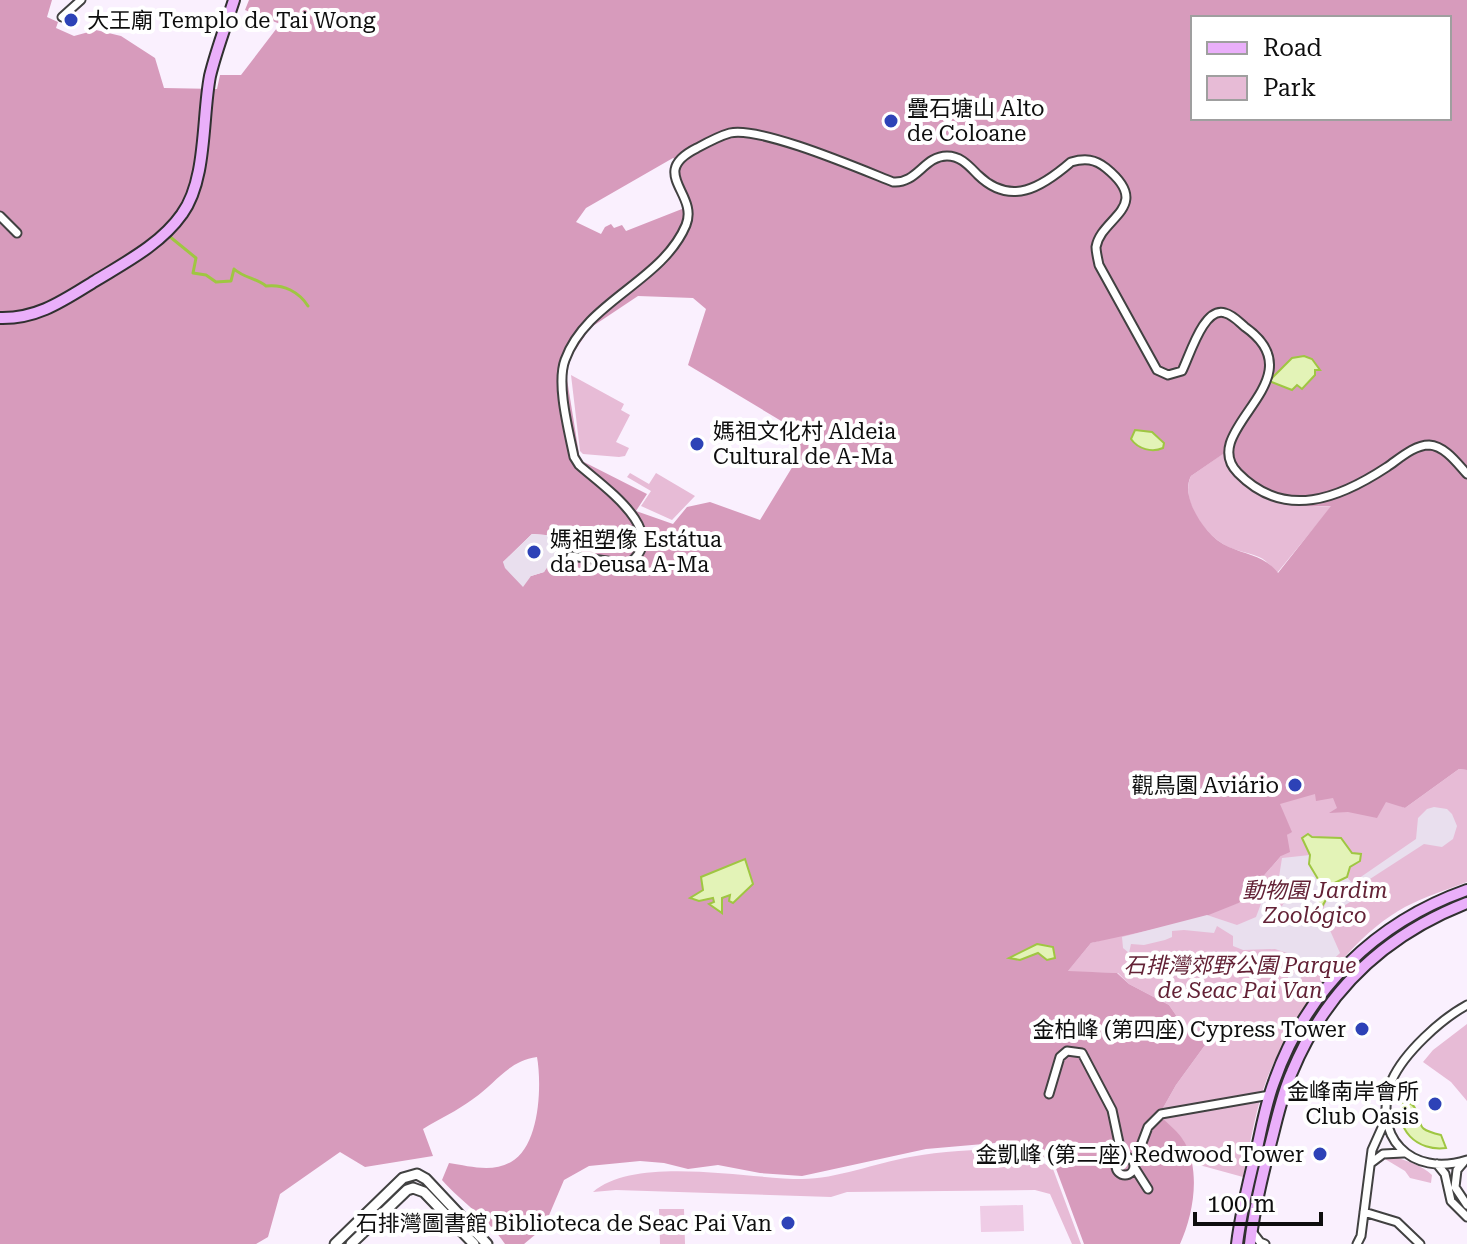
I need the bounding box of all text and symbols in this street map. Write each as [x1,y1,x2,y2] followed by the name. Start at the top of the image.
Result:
[87,8,376,33] place label: 大王廟 Templo de Tai Wong
[62,11,80,29] marker: 大王廟 Templo de Tai Wong
[1191,16,1451,120] legend
[1263,34,1322,62] text: Road
[1263,74,1316,102] text: Park
[907,96,1045,146] place label: 疊石塘山 Alto de Coloane
[882,112,900,130] marker: 疊石塘山 Alto de Coloane
[713,419,896,469] place label: 媽祖文化村 Aldeia Cultural de A-Ma
[688,435,706,453] marker: 媽祖文化村 Aldeia Cultural de A-Ma
[550,527,722,577] place label: 媽祖塑像 Estátua da Deusa A-Ma
[525,543,543,561] marker: 媽祖塑像 Estátua da Deusa A-Ma
[1131,773,1279,798] place label: 觀鳥園 Aviário
[1286,776,1304,794] marker: 觀鳥園 Aviário
[1242,878,1388,928] park label: 動物園 Jardim Zoológico
[1124,953,1356,1003] park label: 石排灣郊野公園 Parque de Seac Pai Van
[1032,1017,1346,1042] place label: 金柏峰 (第四座) Cypress Tower
[1353,1020,1371,1038] marker: 金柏峰 (第四座) Cypress Tower
[1287,1079,1419,1129] place label: 金峰南岸會所 Club Oasis
[1426,1095,1444,1113] marker: 金峰南岸會所 Club Oasis
[976,1142,1304,1167] place label: 金凱峰 (第二座) Redwood Tower
[1311,1145,1329,1163] marker: 金凱峰 (第二座) Redwood Tower
[1195,1176,1321,1226] scale bar
[1207,1190,1275,1218] text: 100 m
[356,1211,772,1236] place label: 石排灣圖書館 Biblioteca de Seac Pai Van
[779,1214,797,1232] marker: 石排灣圖書館 Biblioteca de Seac Pai Van

